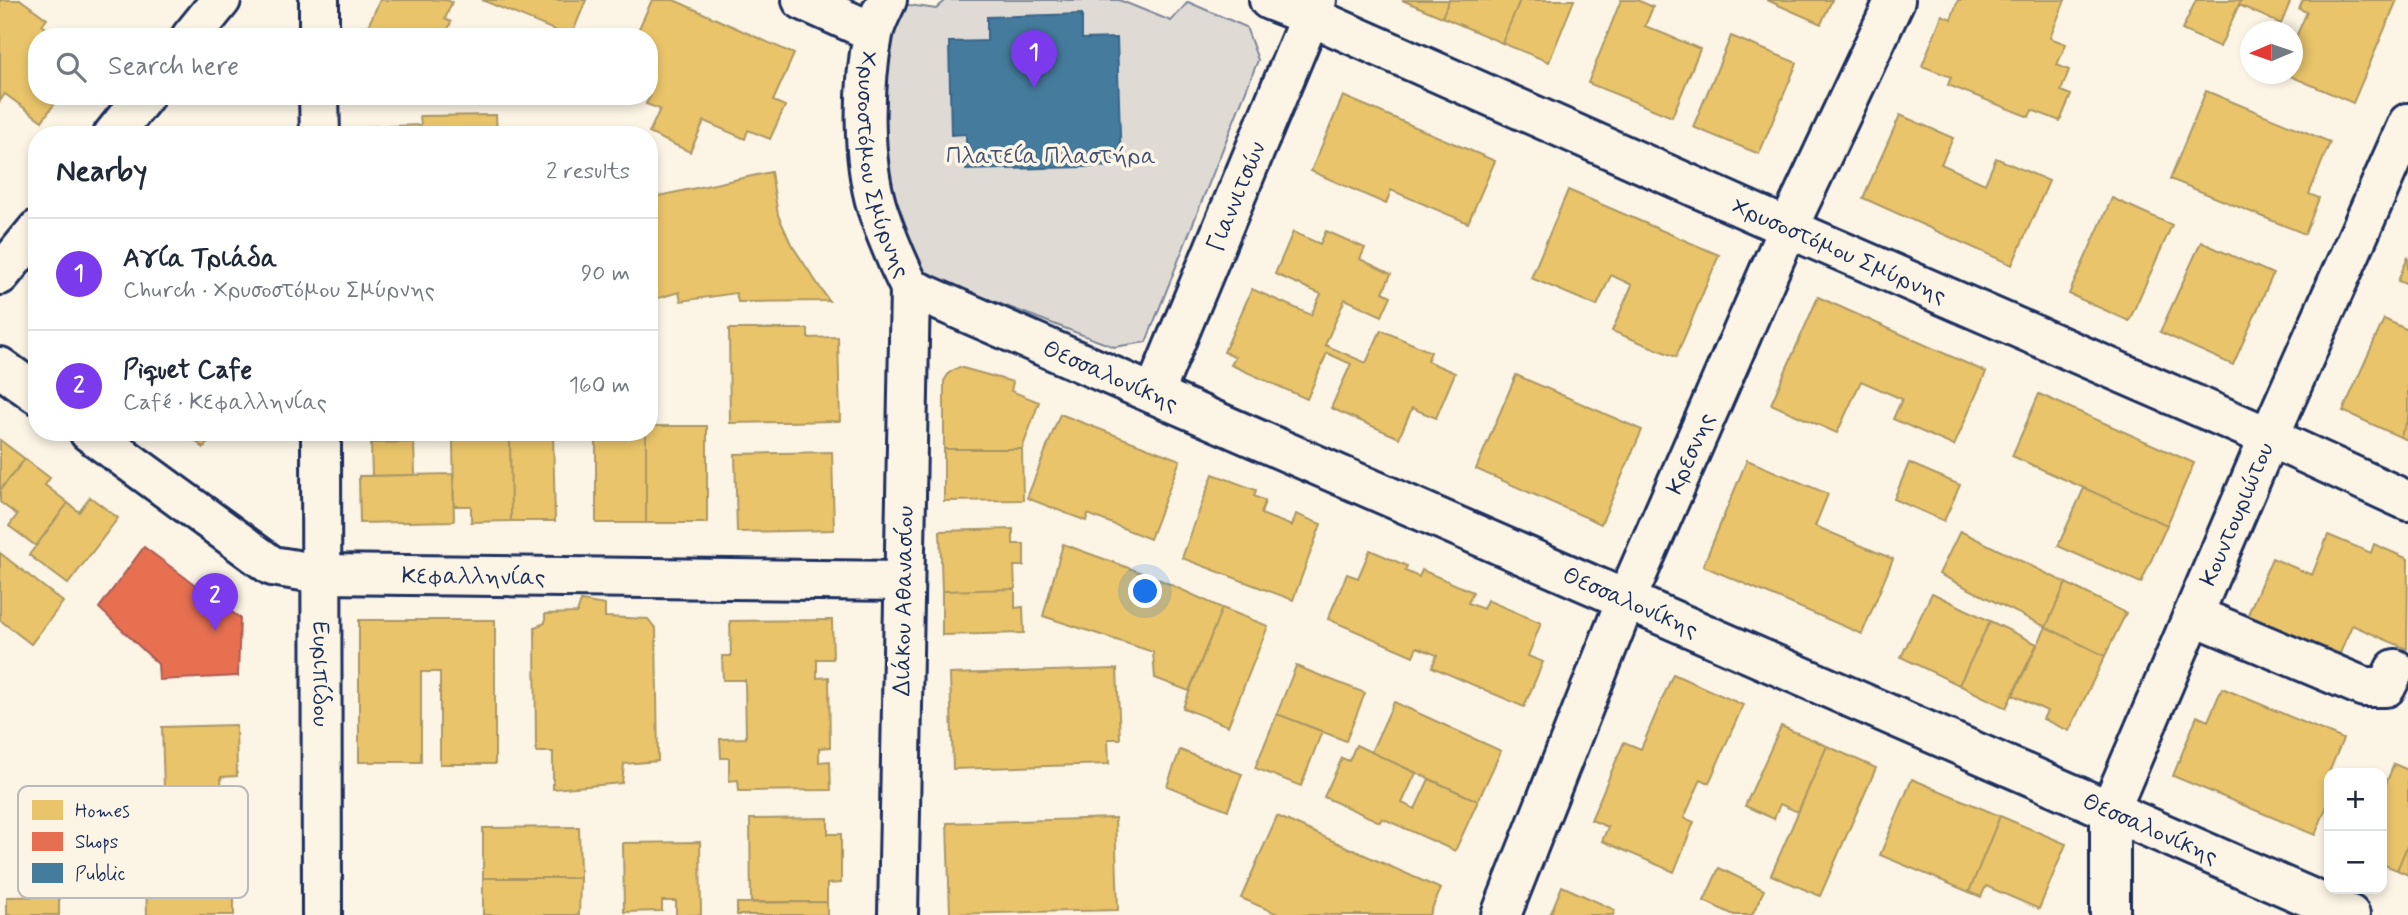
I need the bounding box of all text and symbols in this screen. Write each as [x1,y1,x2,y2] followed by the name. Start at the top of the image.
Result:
[2240,21,2303,84] north arrow
[28,28,658,105] search box
[1011,30,1057,88] pin: 1
[52,48,90,86] icon: search
[849,49,917,283] street label: Χρυσοστόμου Σμύρνης
[108,50,239,84] text: Search here
[1201,137,1274,257] street label: Γιαννιτσών
[946,141,1156,172] park label: Πλατεία Πλαστήρα
[56,152,147,191] text: Nearby
[546,157,630,187] text: 2 results
[1727,191,1951,312] street label: Χρυσοστόμου Σμύρνης
[123,242,277,276] text: Αγία Τριάδα
[74,259,84,289] text: 1
[581,259,630,289] text: 90 m
[123,276,435,306] text: Church · Χρυσοστόμου Σμύρνης
[1038,334,1183,420] street label: Θεσσαλονίκης
[123,354,252,388] text: Piquet Cafe
[73,371,85,401] text: 2
[569,371,630,401] text: 160 m
[123,388,327,418] text: Café · Κεφαλληνίας
[1660,408,1723,500] street label: Κρεσνης
[2193,438,2282,591] street label: Κουντουριώτου
[887,505,922,696] street label: Διάκου Αθανασίου
[1557,560,1703,646] street label: Θεσσαλονίκης
[401,561,546,594] street label: Κεφαλληνίας
[192,573,238,631] pin: 2
[1128,574,1162,608] your location
[304,621,336,727] street label: Ευριπίδου
[2324,768,2387,894] map controls
[2324,768,2387,831] button: +
[18,786,248,898] legend
[2077,786,2223,873] street label: Θεσσαλονίκης
[75,799,130,824] text: Homes
[75,830,118,855] text: Shops
[2324,831,2387,894] button: −
[75,862,126,887] text: Public

